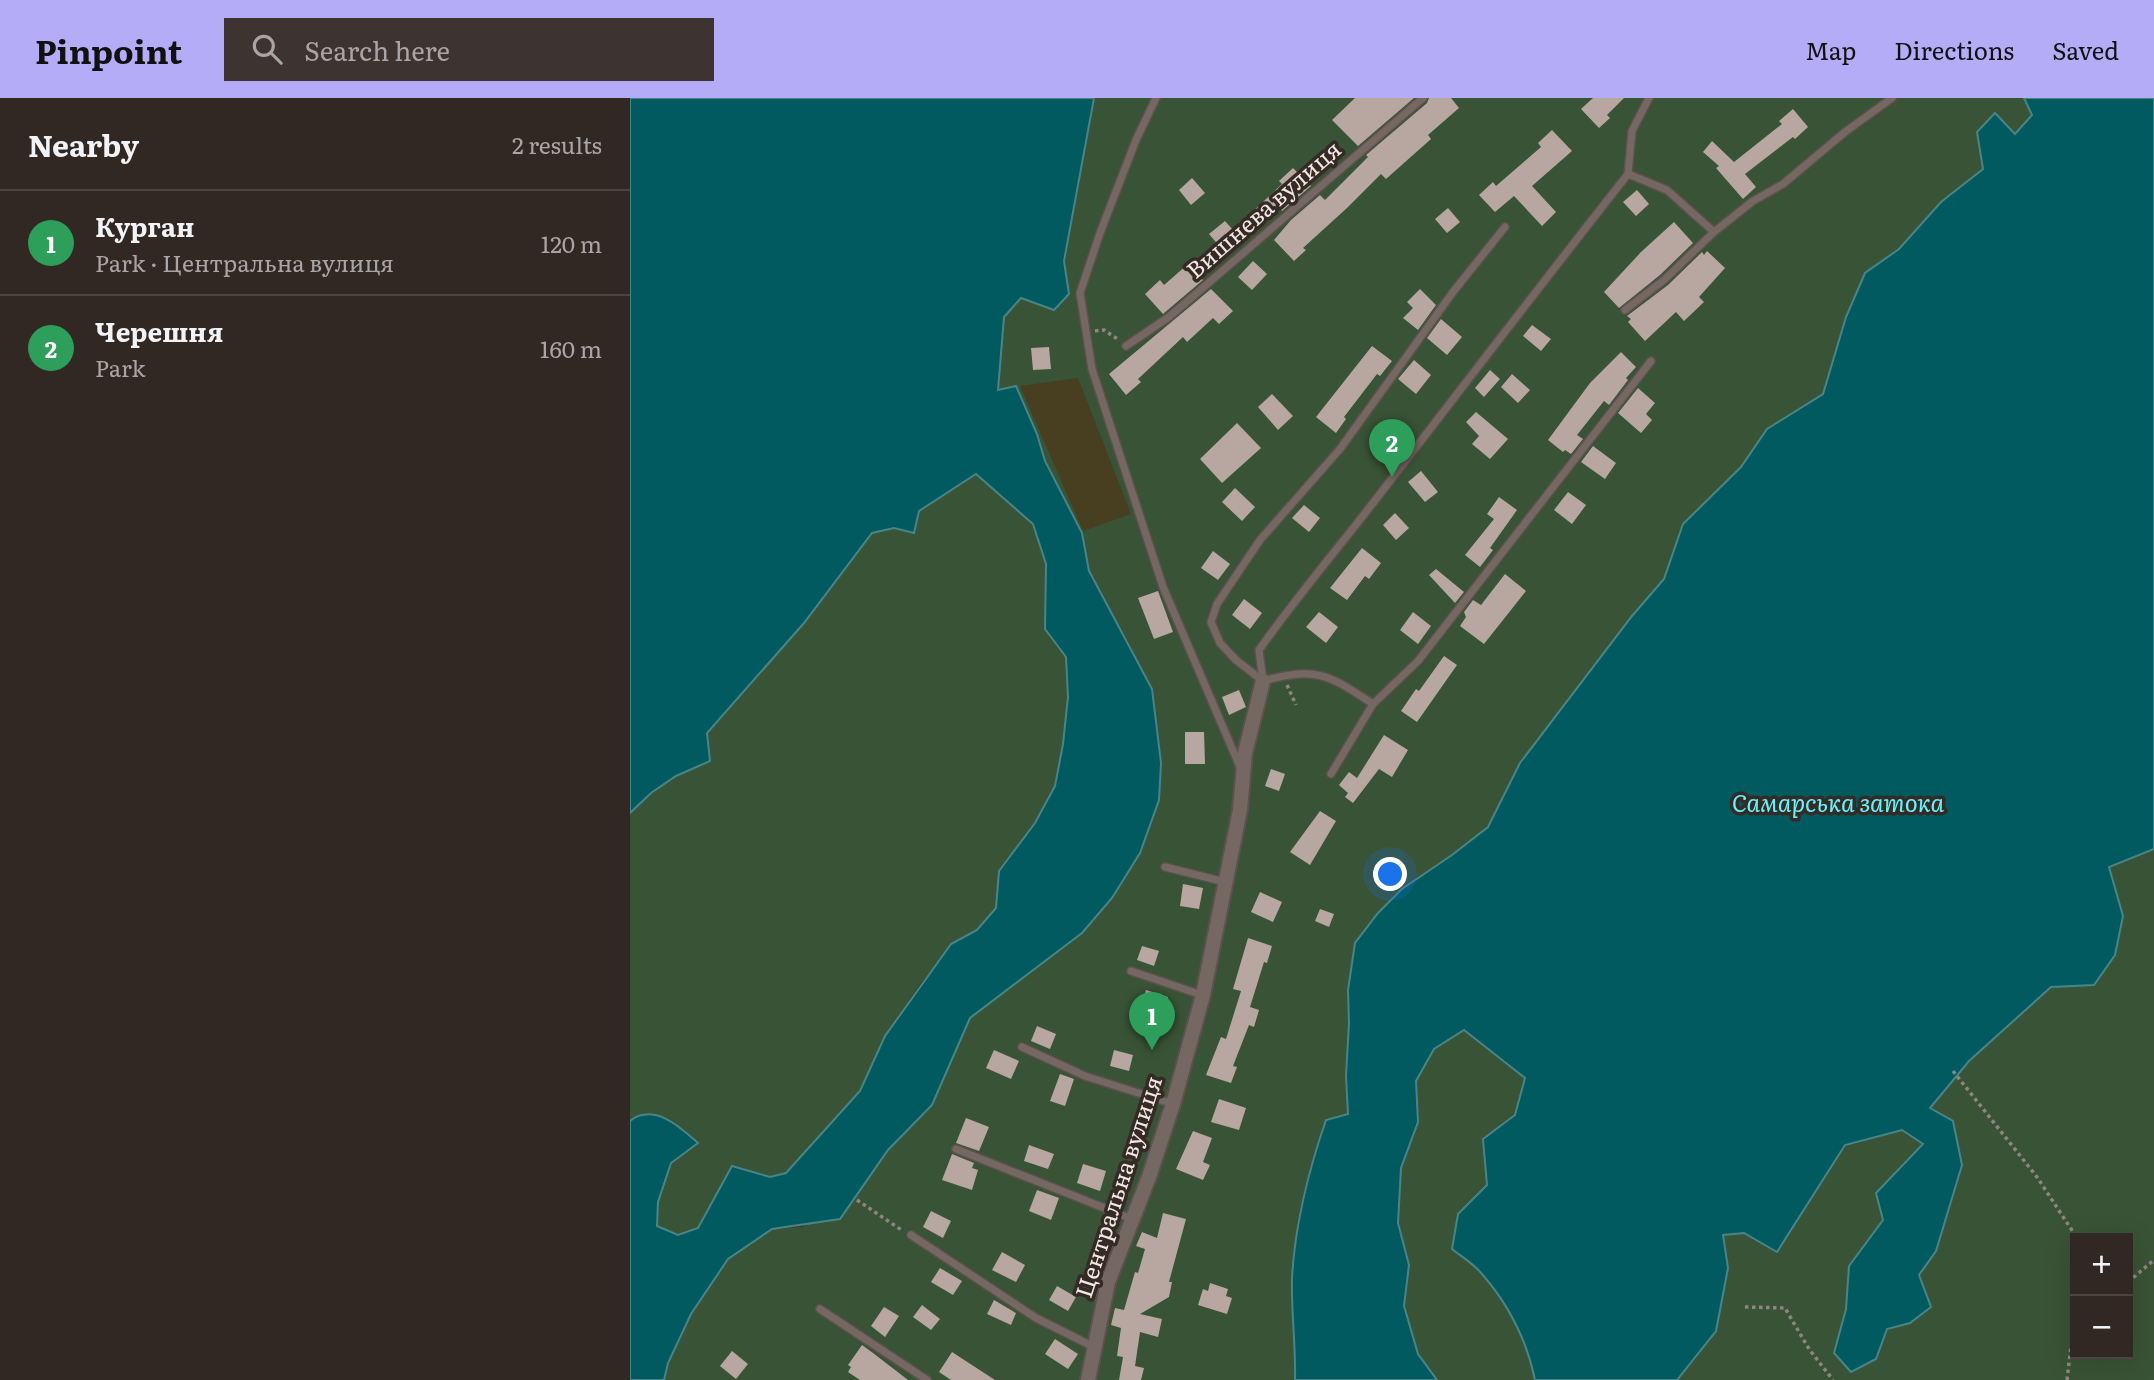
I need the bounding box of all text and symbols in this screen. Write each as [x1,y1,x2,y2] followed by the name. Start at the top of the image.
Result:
[224,18,714,81] search box
[35,25,182,74] text: Pinpoint
[248,30,286,68] icon: search
[304,30,450,69] text: Search here
[1805,32,1856,67] text: Map
[1894,32,2014,67] text: Directions
[2052,32,2119,67] text: Saved
[28,122,139,166] text: Nearby
[512,127,602,161] text: 2 results
[1178,132,1348,285] street label: Вишнева вулиця
[95,206,194,245] text: Курган
[46,226,56,260] text: 1
[541,226,602,260] text: 120 m
[95,245,394,279] text: Park · Центральна вулиця
[95,311,223,350] text: Черешня
[45,331,57,365] text: 2
[540,331,602,365] text: 160 m
[95,350,145,384] text: Park
[1369,419,1415,477] pin: 2
[1732,784,1945,819] water label: Самарська затока
[1373,857,1407,891] your location
[1129,992,1175,1050] pin: 1
[1065,1071,1169,1302] street label: Центральна вулиця
[2070,1233,2133,1359] map controls
[2070,1233,2133,1296] button: +
[2070,1296,2133,1359] button: −

